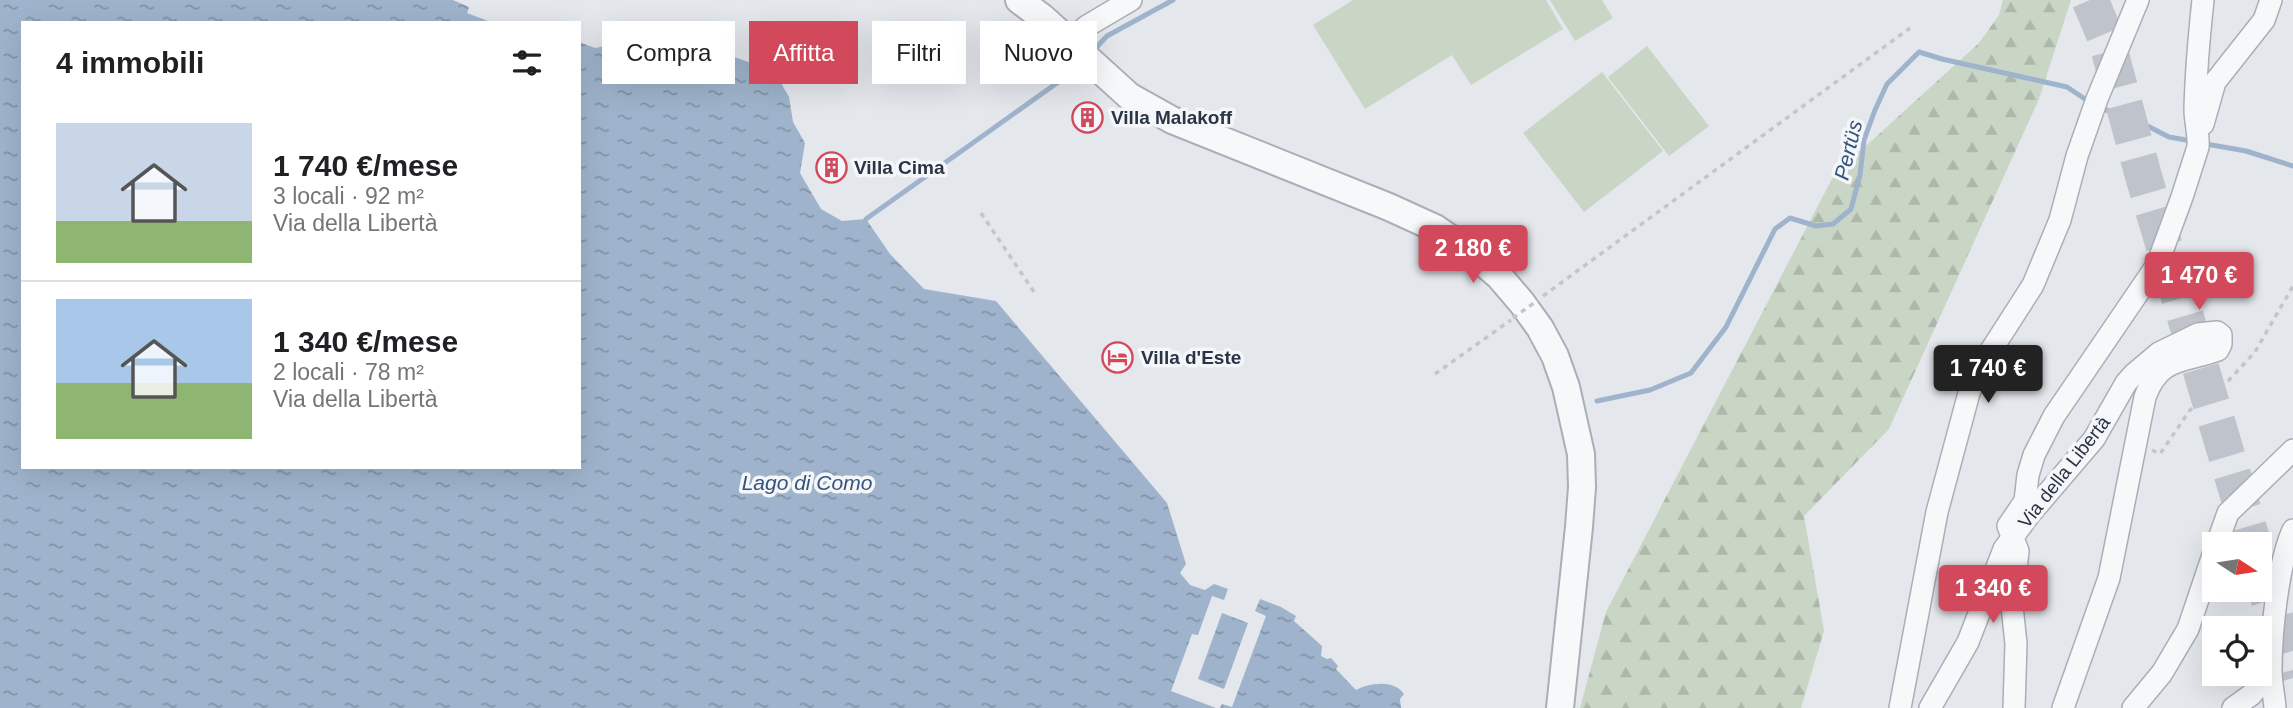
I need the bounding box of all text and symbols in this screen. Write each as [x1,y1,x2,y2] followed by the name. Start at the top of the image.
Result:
[602,21,735,84] chip: Compra
[749,21,858,84] chip: Affitta
[872,21,966,84] chip: Filtri
[980,21,1097,84] chip: Nuovo
[508,44,546,82] icon: filters
[56,46,204,79] text: 4 immobili
[1071,100,1105,134] building icon: Villa Malakoff
[1111,107,1233,128] place label: Villa Malakoff
[1829,117,1867,182] water label: Pertüs
[273,149,458,182] text: 1 740 €/mese
[814,150,848,184] building icon: Villa Cima
[112,151,196,235] icon: home
[854,157,945,178] place label: Villa Cima
[273,183,424,209] text: 3 locali · 92 m²
[273,210,438,236] text: Via della Libertà
[1408,226,1538,285] pin: 2 180 €
[1435,235,1511,261] text: 2 180 €
[2134,252,2264,312] pin: 1 470 €
[2161,262,2237,288] text: 1 470 €
[273,325,458,358] text: 1 340 €/mese
[112,327,196,411] icon: home
[1101,340,1135,374] hotel icon: Villa d'Este
[1923,346,2053,405] pin: 1 740 €
[1141,347,1241,368] place label: Villa d'Este
[1950,355,2026,381] text: 1 740 €
[273,359,424,385] text: 2 locali · 78 m²
[273,386,438,412] text: Via della Libertà
[2014,412,2114,532] street label: Via della Libertà
[742,471,873,494] water label: Lago di Como
[2202,532,2272,602] north arrow
[2202,532,2272,686] map controls
[1928,566,2058,625] pin: 1 340 €
[1955,575,2031,601] text: 1 340 €
[2202,616,2272,686] button: locate

